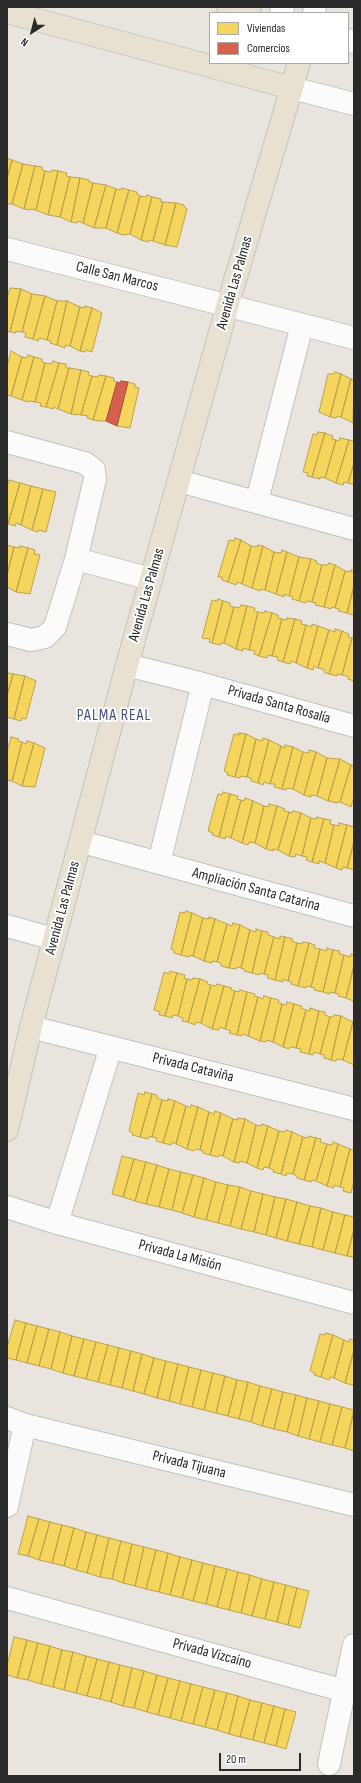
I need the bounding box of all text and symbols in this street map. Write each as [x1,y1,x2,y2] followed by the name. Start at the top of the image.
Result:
[12,12,52,52] north arrow
[209,12,349,64] legend
[247,21,285,36] text: Viviendas
[18,35,31,49] text: N
[247,41,290,56] text: Comercios
[213,234,257,332] street label: Avenida Las Palmas
[74,258,160,296] street label: Calle San Marcos
[125,546,169,644] street label: Avenida Las Palmas
[226,682,332,728] street label: Privada Santa Rosalía
[77,706,151,726] district label: PALMA REAL
[42,859,84,957] street label: Avenida Las Palmas
[190,864,322,916] street label: Ampliación Santa Catarina
[151,1049,235,1087] street label: Privada Cataviña
[136,1236,224,1276] street label: Privada La Misión
[150,1447,228,1483] street label: Privada Tijuana
[171,1635,253,1673] street label: Privada Vizcaíno
[221,1745,303,1771] scale bar
[226,1752,246,1767] text: 20 m

